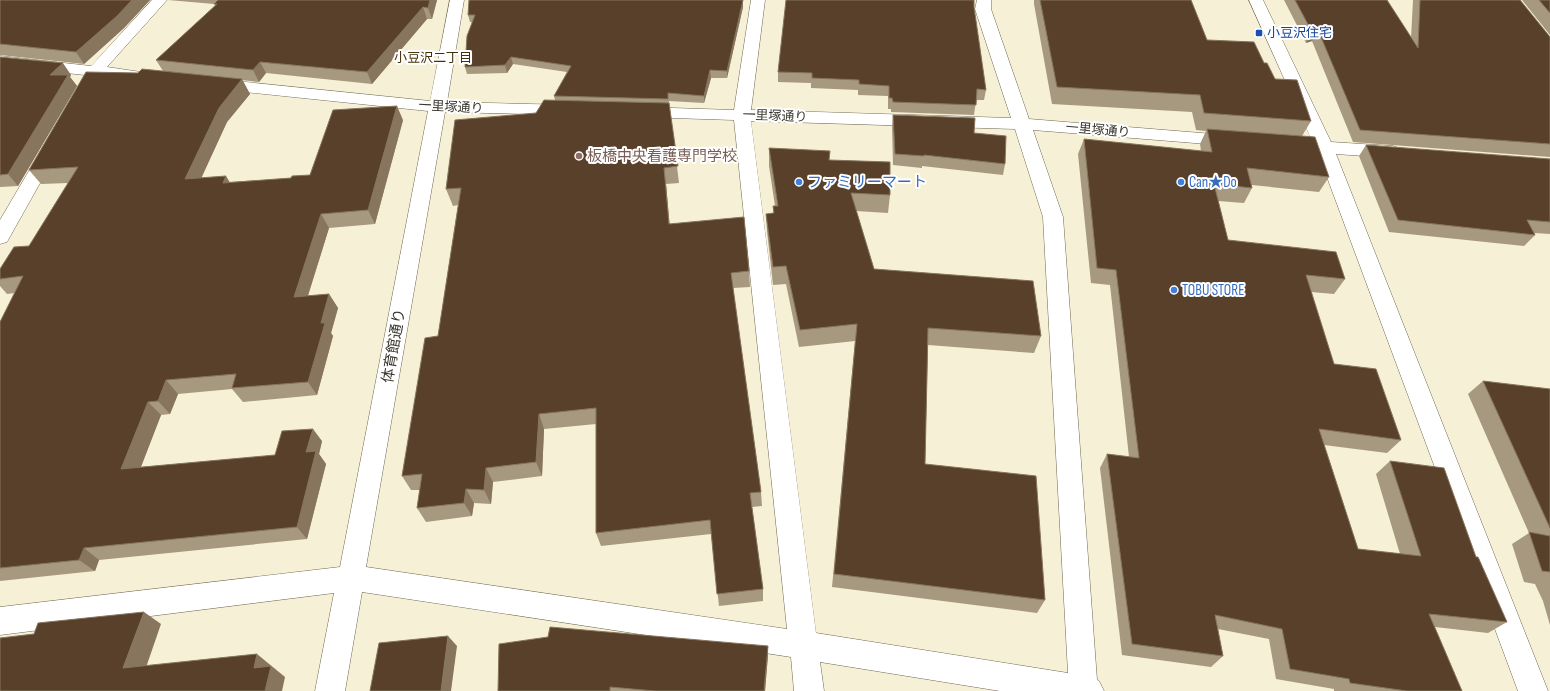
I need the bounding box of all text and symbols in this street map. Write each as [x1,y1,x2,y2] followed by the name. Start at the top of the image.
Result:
[1267,25,1332,41] place label: 小豆沢住宅
[1254,28,1264,38] marker: 小豆沢住宅
[394,50,472,66] district label: 小豆沢二丁目
[418,97,484,117] street label: 一里塚通り
[742,107,808,125] street label: 一里塚通り
[1065,119,1131,141] street label: 一里塚通り
[587,147,737,166] place label: 板橋中央看護専門学校
[574,151,584,161] marker: 板橋中央看護専門学校
[807,173,927,192] place label: ファミリーマート
[1189,173,1237,192] place label: Can★Do
[794,177,804,187] marker: ファミリーマート
[1176,177,1186,187] marker: Can★Do
[1182,281,1244,300] place label: TOBU STORE
[1169,285,1179,295] marker: TOBU STORE
[378,307,410,385] street label: 体育館通り

